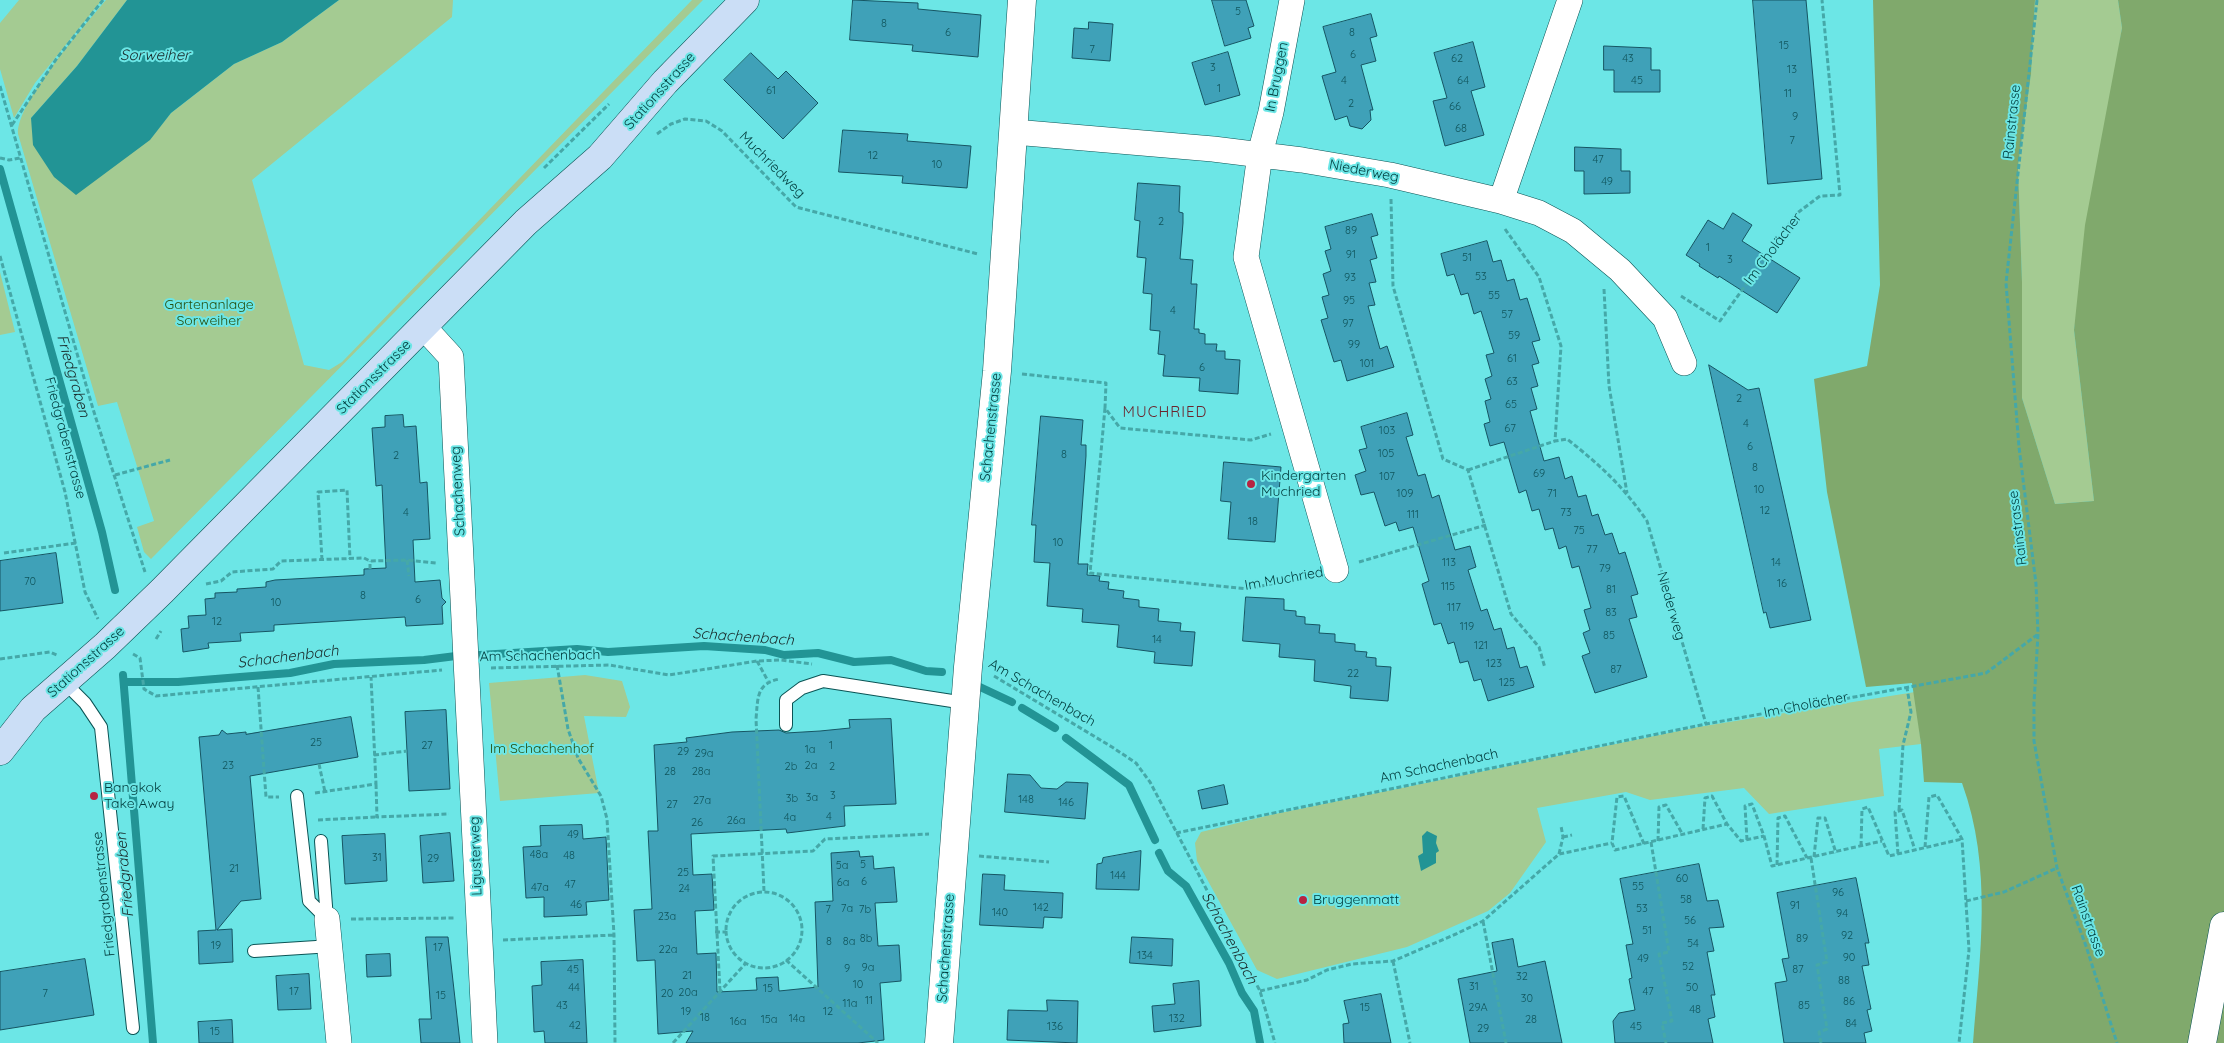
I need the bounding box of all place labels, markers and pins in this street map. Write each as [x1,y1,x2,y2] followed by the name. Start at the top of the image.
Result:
[1261,468,1346,501] place label: Kindergarten Muchried
[1245,478,1257,490] marker: Kindergarten Muchried
[104,780,174,812] place label: Bangkok Take Away
[88,790,100,802] marker: Bangkok Take Away
[1313,892,1399,908] place label: Bruggenmatt
[1297,894,1309,906] marker: Bruggenmatt

